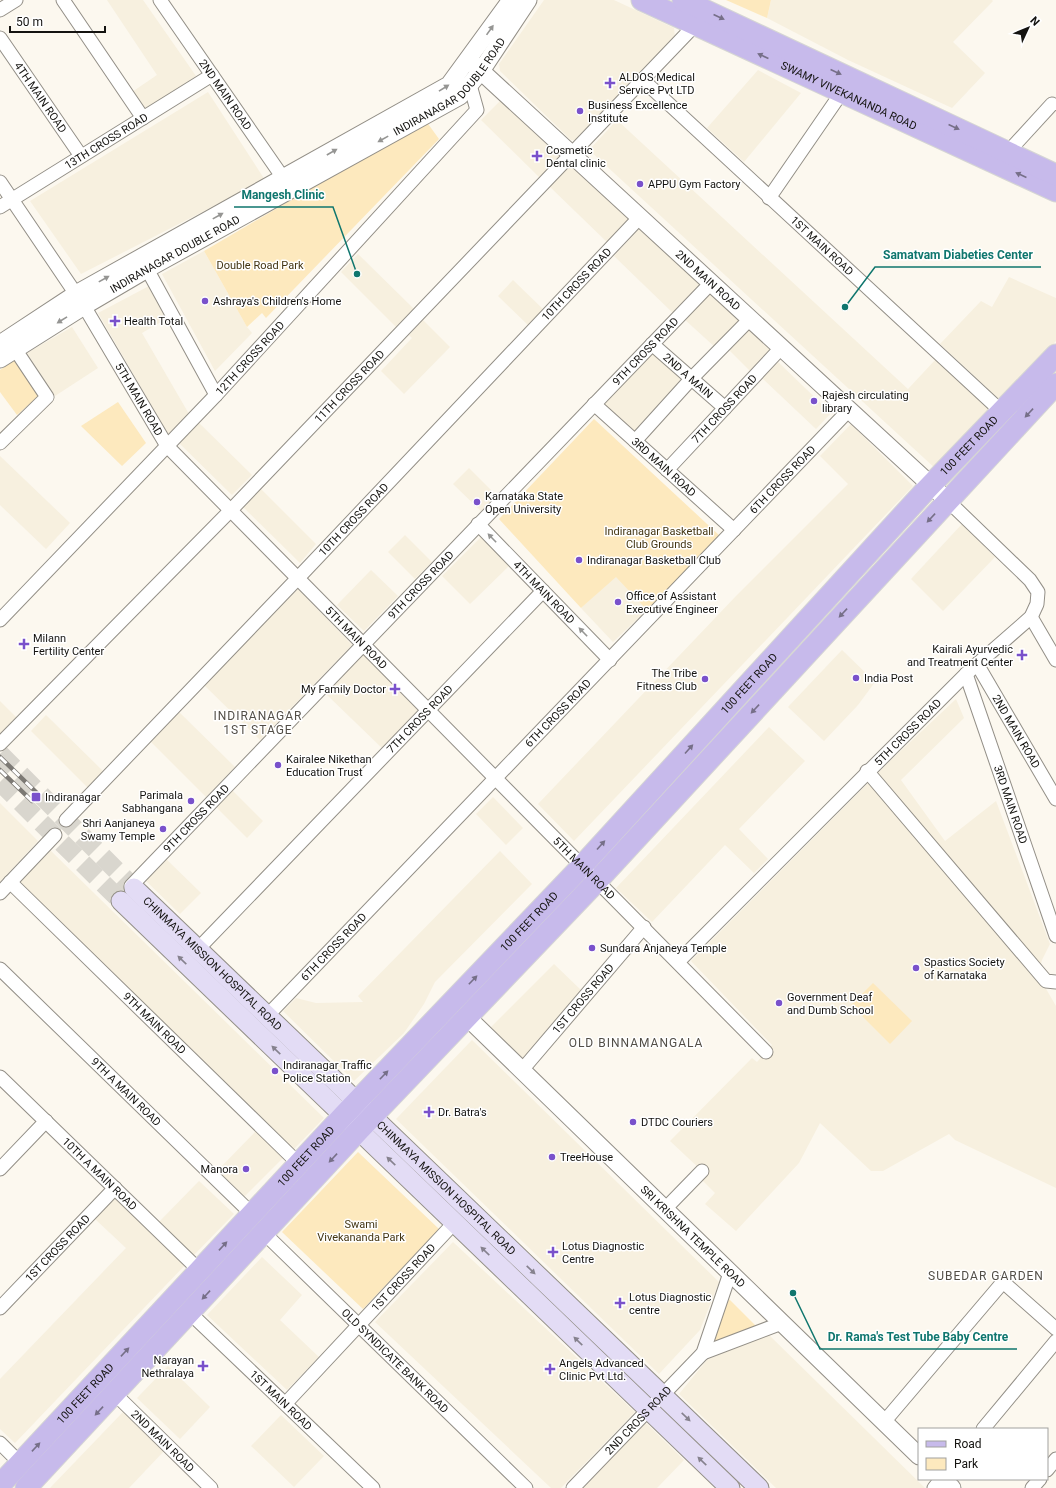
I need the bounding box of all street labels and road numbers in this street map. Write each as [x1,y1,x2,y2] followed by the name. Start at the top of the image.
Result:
[391,35,508,138] street label: INDIRANAGAR DOUBLE ROAD
[196,57,254,132] street label: 2ND MAIN ROAD
[779,59,919,132] street label: SWAMY VIVEKANANDA ROAD
[12,60,69,135] street label: 4TH MAIN ROAD
[62,110,150,172] street label: 13TH CROSS ROAD
[108,213,242,296] street label: INDIRANAGAR DOUBLE ROAD
[788,213,856,278] street label: 1ST MAIN ROAD
[539,245,614,323] street label: 10TH CROSS ROAD
[673,247,743,313] street label: 2ND MAIN ROAD
[610,315,681,388] street label: 9TH CROSS ROAD
[213,318,287,398] street label: 12TH CROSS ROAD
[312,347,387,425] street label: 11TH CROSS ROAD
[661,350,716,401] street label: 2ND A MAIN
[113,360,166,438] street label: 5TH MAIN ROAD
[689,372,760,446] street label: 7TH CROSS ROAD
[937,413,1000,478] street label: 100 FEET ROAD
[629,435,699,499] street label: 3RD MAIN ROAD
[747,443,818,516] street label: 6TH CROSS ROAD
[316,480,391,559] street label: 10TH CROSS ROAD
[385,548,456,621] street label: 9TH CROSS ROAD
[511,558,578,626] street label: 4TH MAIN ROAD
[323,604,390,672] street label: 5TH MAIN ROAD
[718,650,780,717] street label: 100 FEET ROAD
[522,676,594,750] street label: 6TH CROSS ROAD
[384,682,455,756] street label: 7TH CROSS ROAD
[990,692,1043,770] street label: 2ND MAIN ROAD
[872,696,944,768] street label: 5TH CROSS ROAD
[991,764,1030,845] street label: 3RD MAIN ROAD
[161,782,232,855] street label: 9TH CROSS ROAD
[551,834,618,902] street label: 5TH MAIN ROAD
[497,889,561,954] street label: 100 FEET ROAD
[140,894,285,1033] street label: CHINMAYA MISSION HOSPITAL ROAD
[298,910,369,983] street label: 6TH CROSS ROAD
[550,961,616,1036] street label: 1ST CROSS ROAD
[121,990,189,1057] street label: 9TH MAIN ROAD
[89,1055,164,1129] street label: 9TH A MAIN ROAD
[374,1118,519,1258] street label: CHINMAYA MISSION HOSPITAL ROAD
[274,1123,337,1189] street label: 100 FEET ROAD
[60,1135,140,1213] street label: 10TH A MAIN ROAD
[638,1183,748,1290] street label: SRI KRISHNA TEMPLE ROAD
[22,1212,92,1284] street label: 1ST CROSS ROAD
[369,1241,438,1314] street label: 1ST CROSS ROAD
[339,1306,451,1416] street label: OLD SYNDICATE BANK ROAD
[54,1361,116,1426] street label: 100 FEET ROAD
[247,1367,315,1433] street label: 1ST MAIN ROAD
[602,1383,674,1457] street label: 2ND CROSS ROAD
[129,1407,197,1475] street label: 2ND MAIN ROAD

